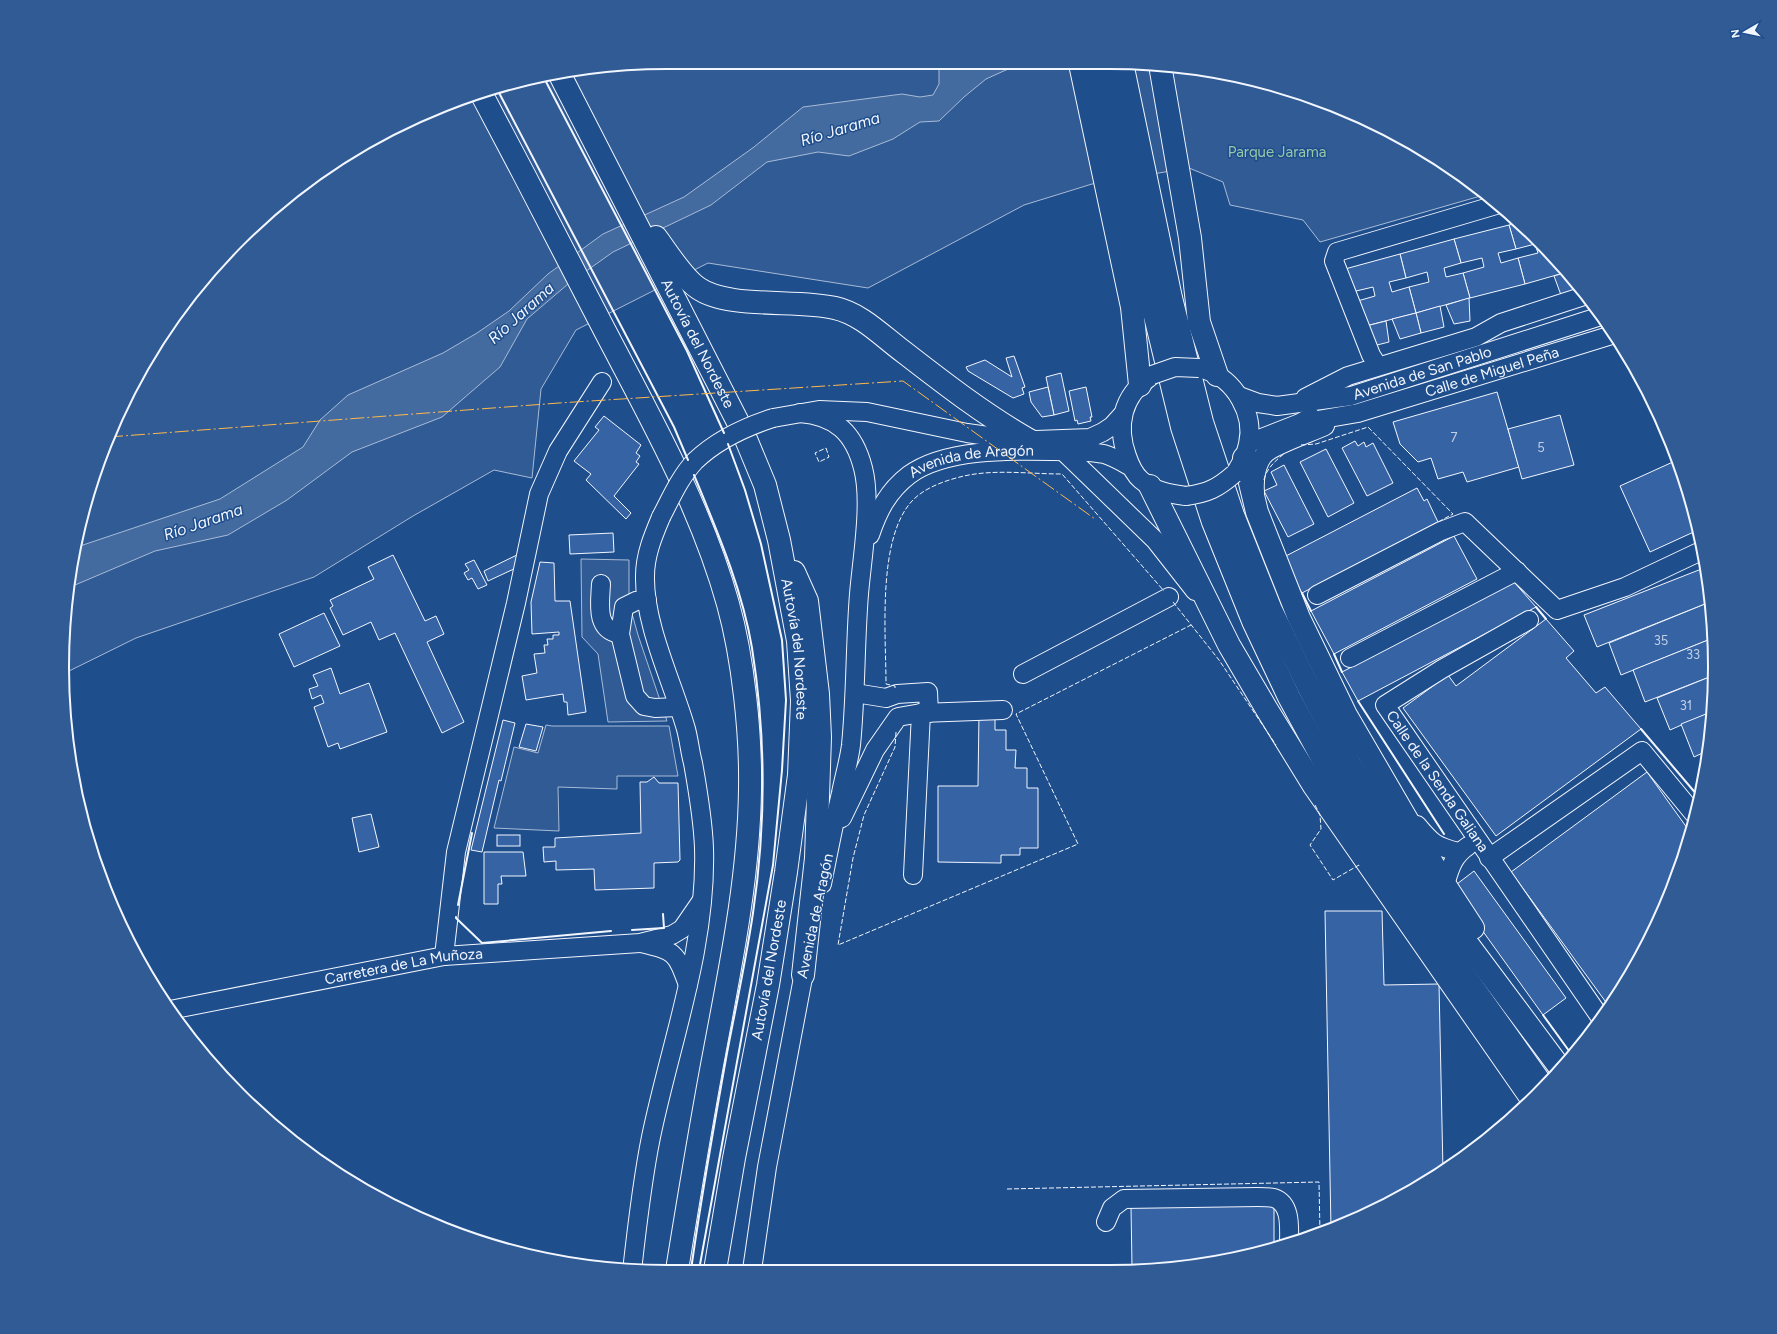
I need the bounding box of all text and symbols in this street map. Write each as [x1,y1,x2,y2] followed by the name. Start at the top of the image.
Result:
[1725,12,1765,52] north arrow
[1729,28,1743,39] text: N
[798,108,882,150] water label: Río Jarama
[1228,143,1326,161] park label: Parque Jarama
[657,276,738,411] street label: Autovía del Nordeste
[484,278,558,348] water label: Río Jarama
[1351,342,1494,404] street label: Avenida de San Pablo
[1423,343,1561,401] street label: Calle de Miguel Peña
[1451,430,1458,445] house number: 7
[1537,440,1545,455] house number: 5
[905,442,1034,482] street label: Avenida de Aragón
[161,500,245,544] water label: Río Jarama
[777,577,811,720] street label: Autovía del Nordeste
[1654,633,1668,648] house number: 35
[1686,647,1700,662] house number: 33
[1680,698,1692,713] house number: 31
[1383,707,1493,856] street label: Calle de la Senda Galiana
[793,852,837,980] street label: Avenida de Aragón
[748,898,790,1042] street label: Autovía del Nordeste
[323,944,483,988] street label: Carretera de La Muñoza

